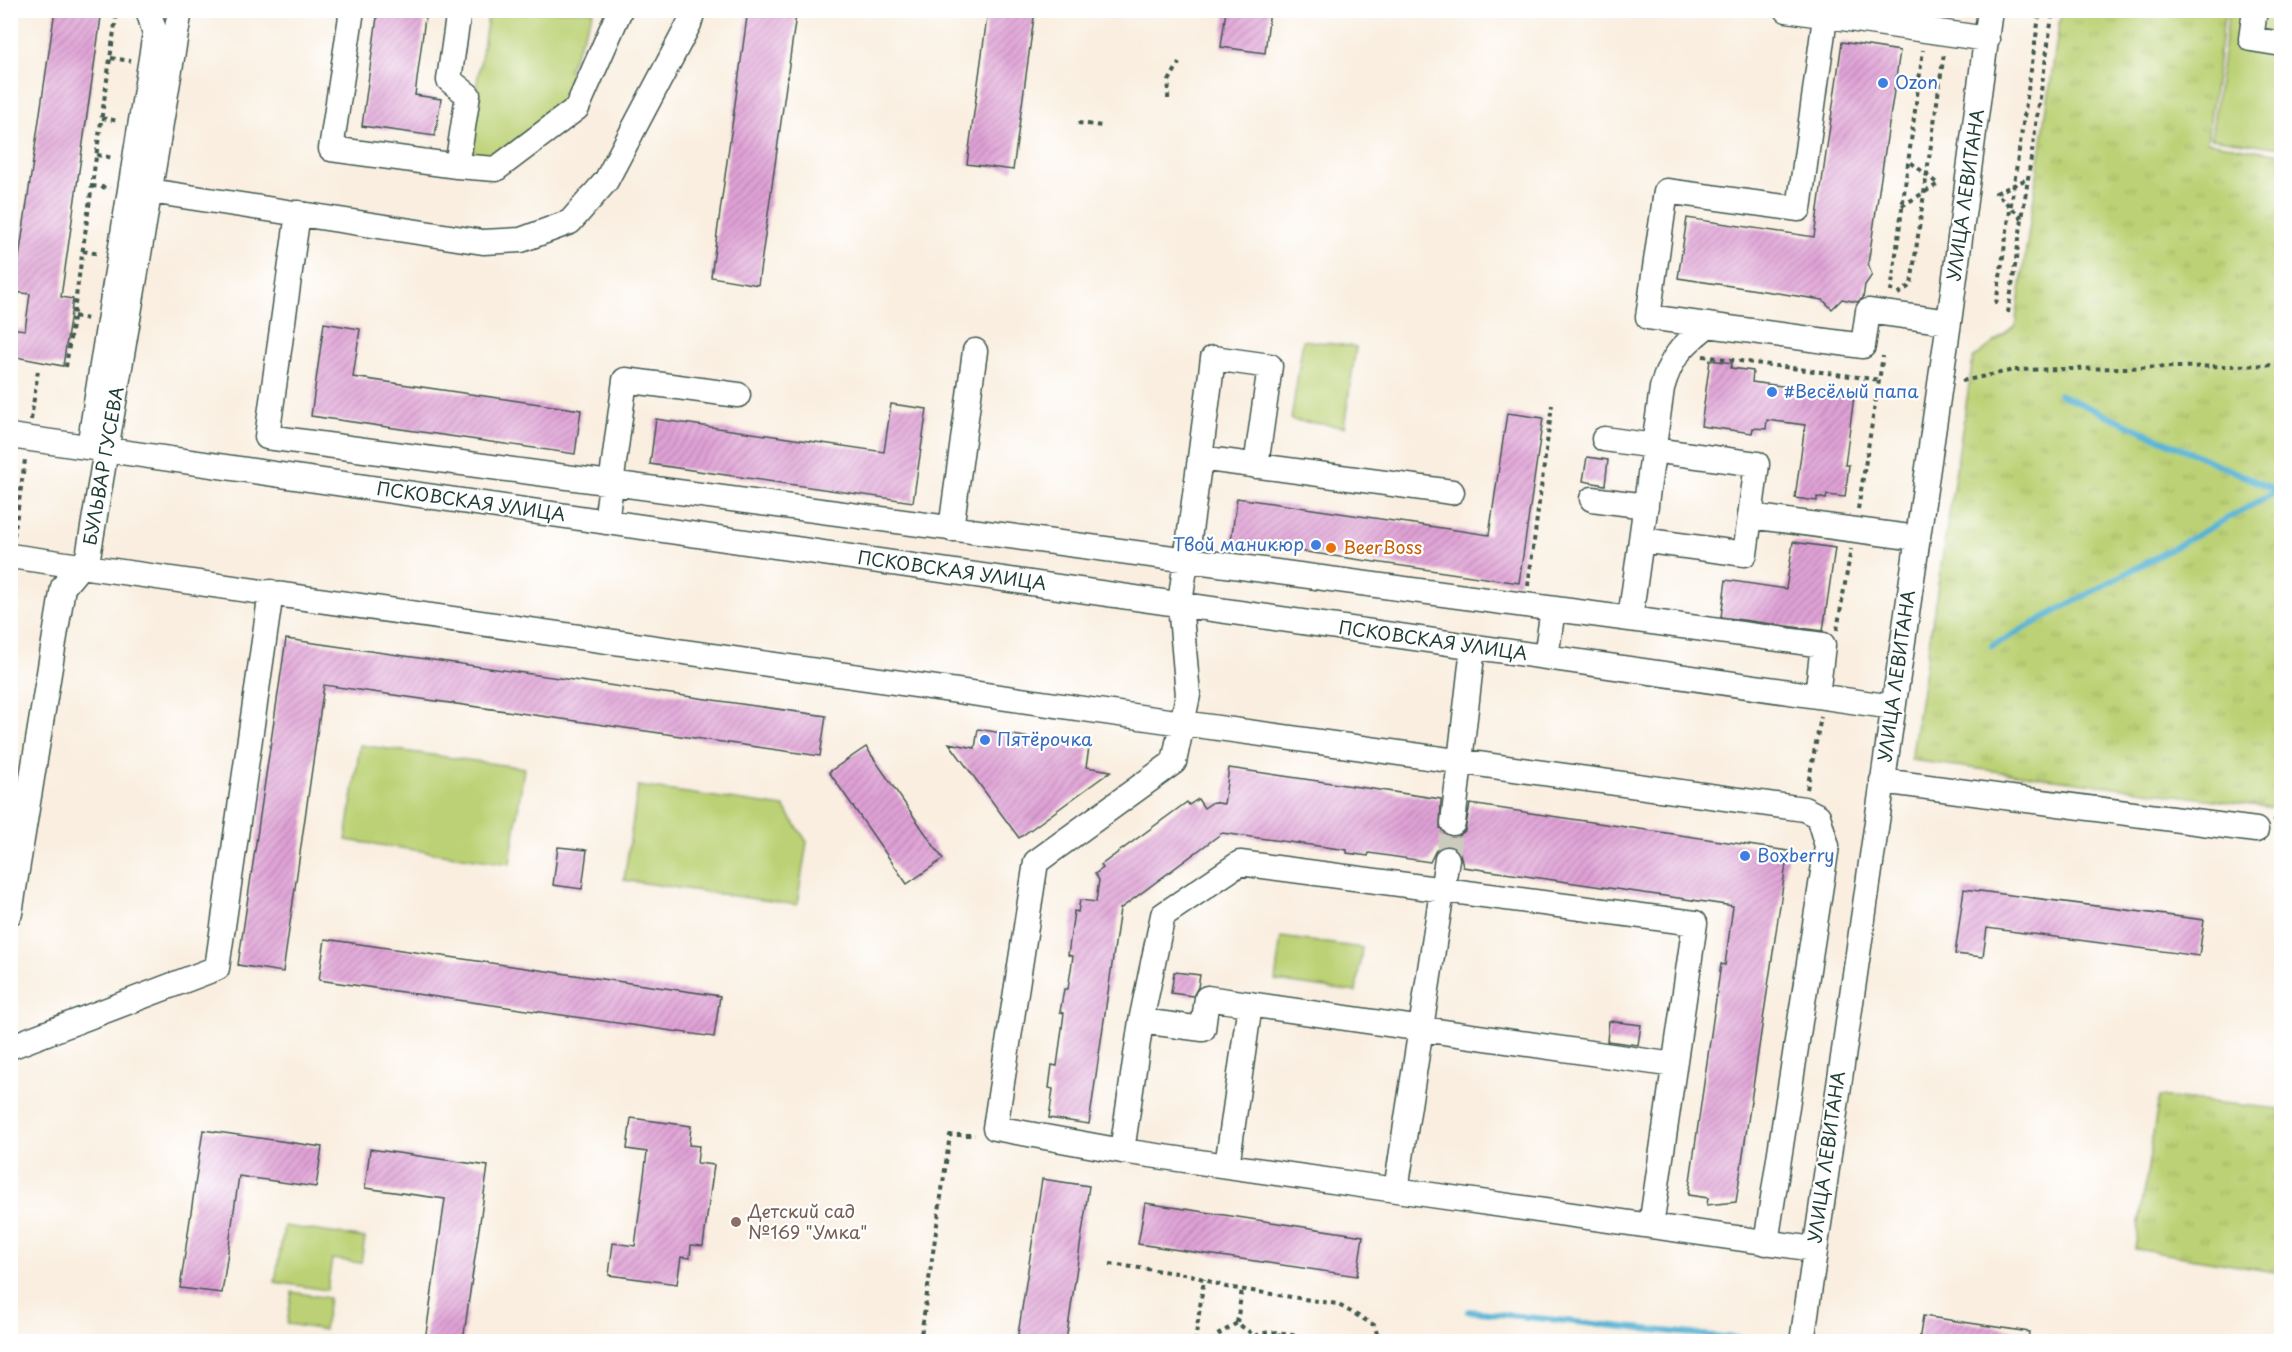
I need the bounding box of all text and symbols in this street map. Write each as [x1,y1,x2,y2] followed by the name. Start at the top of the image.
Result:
[1895,68,1938,95] place label: Ozon
[1876,76,1890,90] marker: Ozon
[1939,107,1990,283] street label: УЛИЦА ЛЕВИТАНА
[1784,377,1919,404] place label: #Весёлый папа
[75,384,130,547] street label: БУЛЬВАР ГУСЕВА
[1765,385,1779,399] marker: #Весёлый папа
[375,474,567,527] street label: ПСКОВСКАЯ УЛИЦА
[1173,530,1304,557] place label: Твой маникюр
[1343,533,1422,560] place label: BeerBoss
[1309,538,1323,552] marker: Твой маникюр
[1324,541,1338,555] marker: BeerBoss
[856,543,1048,596] street label: ПСКОВСКАЯ УЛИЦА
[1870,588,1921,764] street label: УЛИЦА ЛЕВИТАНА
[1337,613,1529,666] street label: ПСКОВСКАЯ УЛИЦА
[997,725,1093,752] place label: Пятёрочка
[978,733,992,747] marker: Пятёрочка
[1757,841,1835,868] place label: Boxberry
[1738,849,1752,863] marker: Boxberry
[1800,1069,1851,1245] street label: УЛИЦА ЛЕВИТАНА
[747,1197,867,1245] place label: Детский сад №169 "Умка"
[729,1215,743,1229] marker: Детский сад №169 "Умка"

